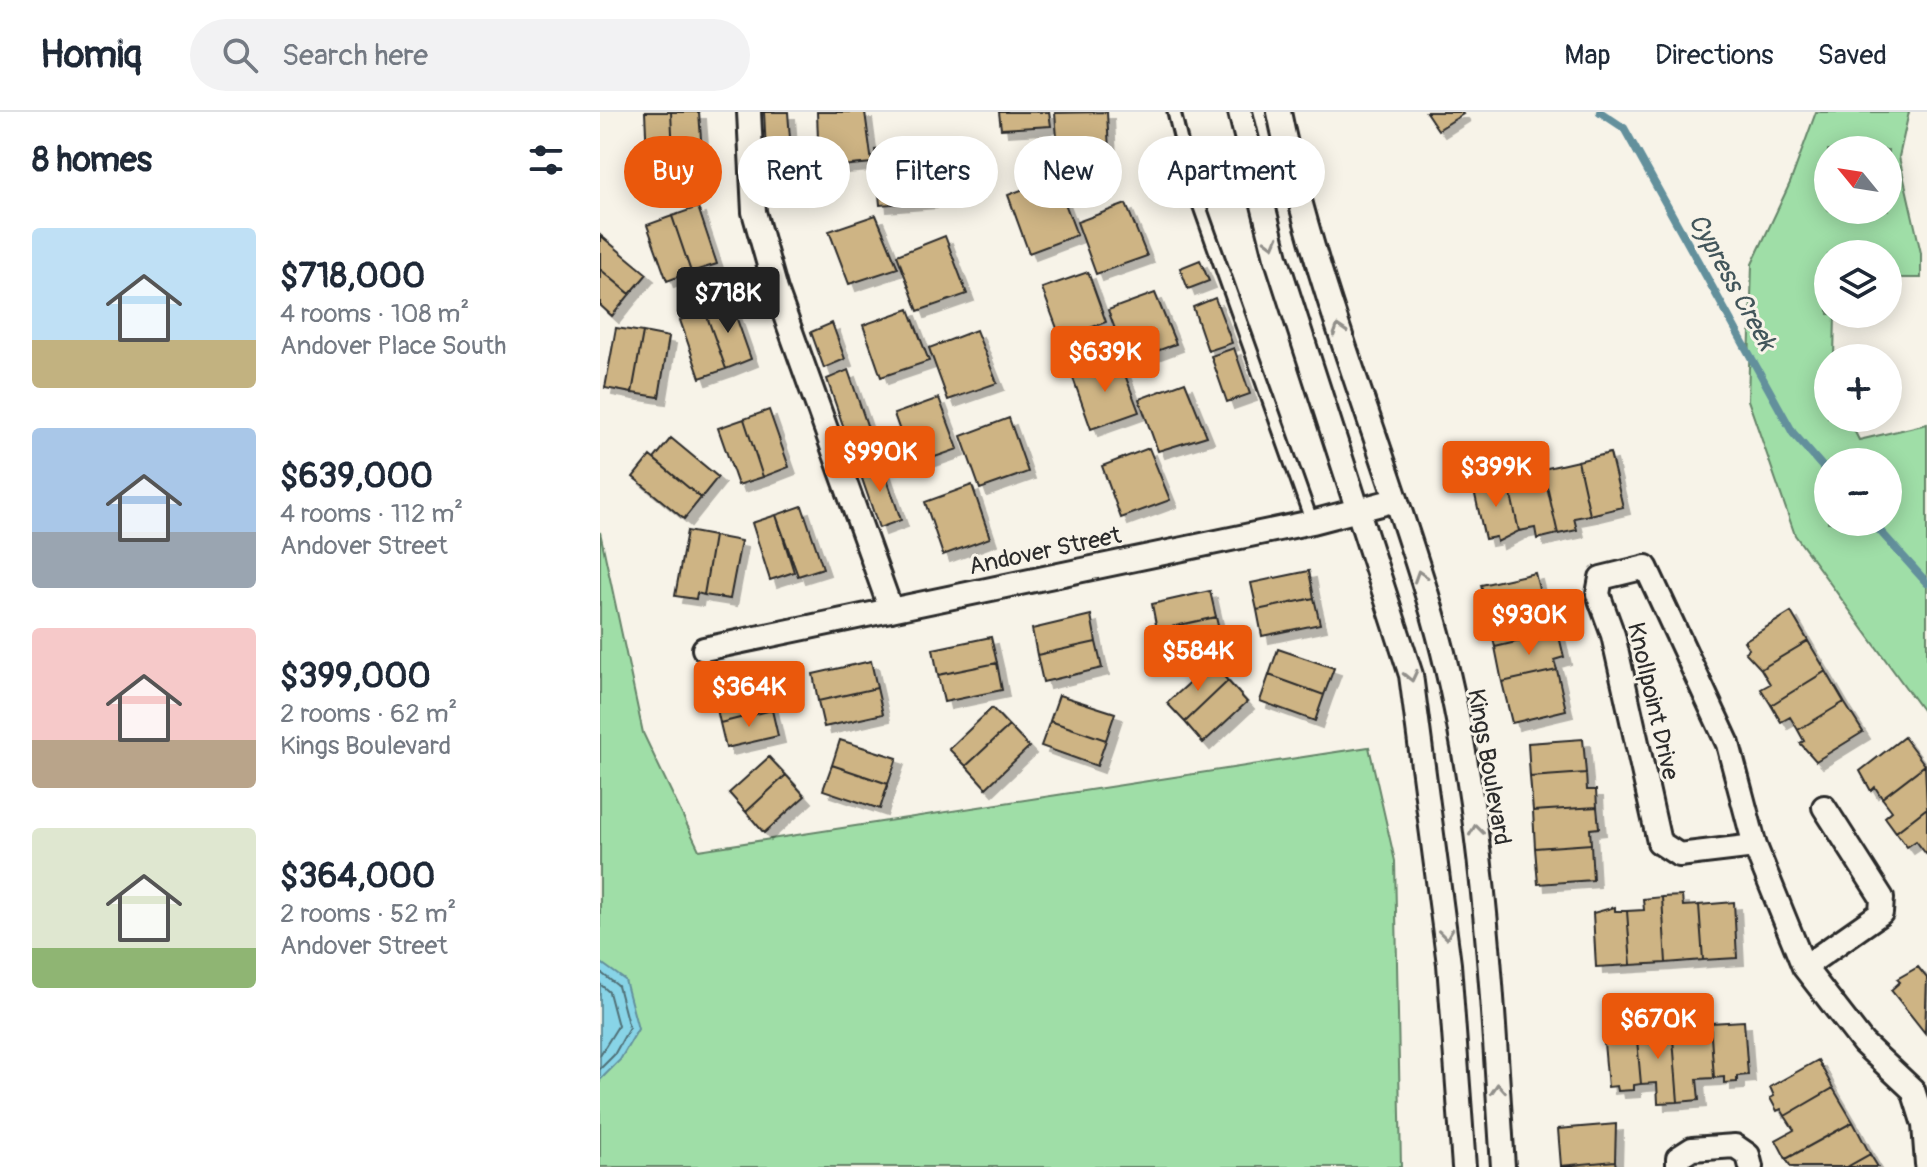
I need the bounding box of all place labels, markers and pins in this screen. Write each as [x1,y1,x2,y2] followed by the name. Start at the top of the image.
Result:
[672,267,784,335] pin: $718K
[1049,326,1161,394] pin: $639K
[824,426,936,494] pin: $990K
[1440,441,1552,509] pin: $399K
[1473,589,1585,657] pin: $930K
[1142,625,1254,693] pin: $584K
[693,661,805,729] pin: $364K
[1602,993,1714,1061] pin: $670K

